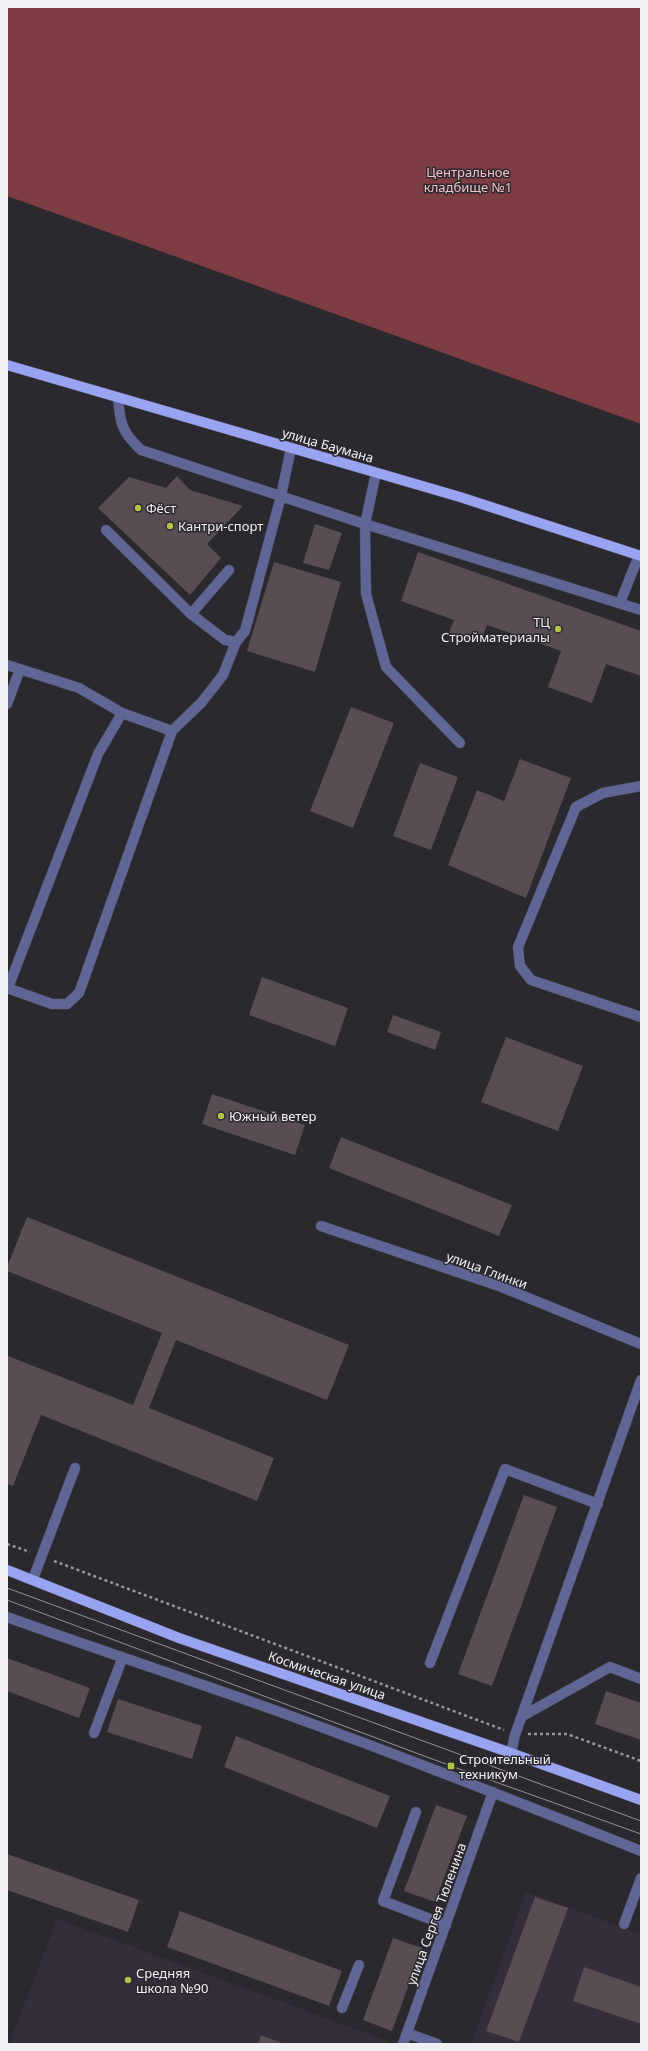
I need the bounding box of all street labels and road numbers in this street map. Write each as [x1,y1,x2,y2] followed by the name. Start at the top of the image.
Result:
[280,423,376,467] street label: улица Баумана
[444,1247,530,1293] street label: улица Глинки
[266,1646,388,1704] street label: Космическая улица
[402,1840,470,1988] street label: улица Сергея Тюленина

